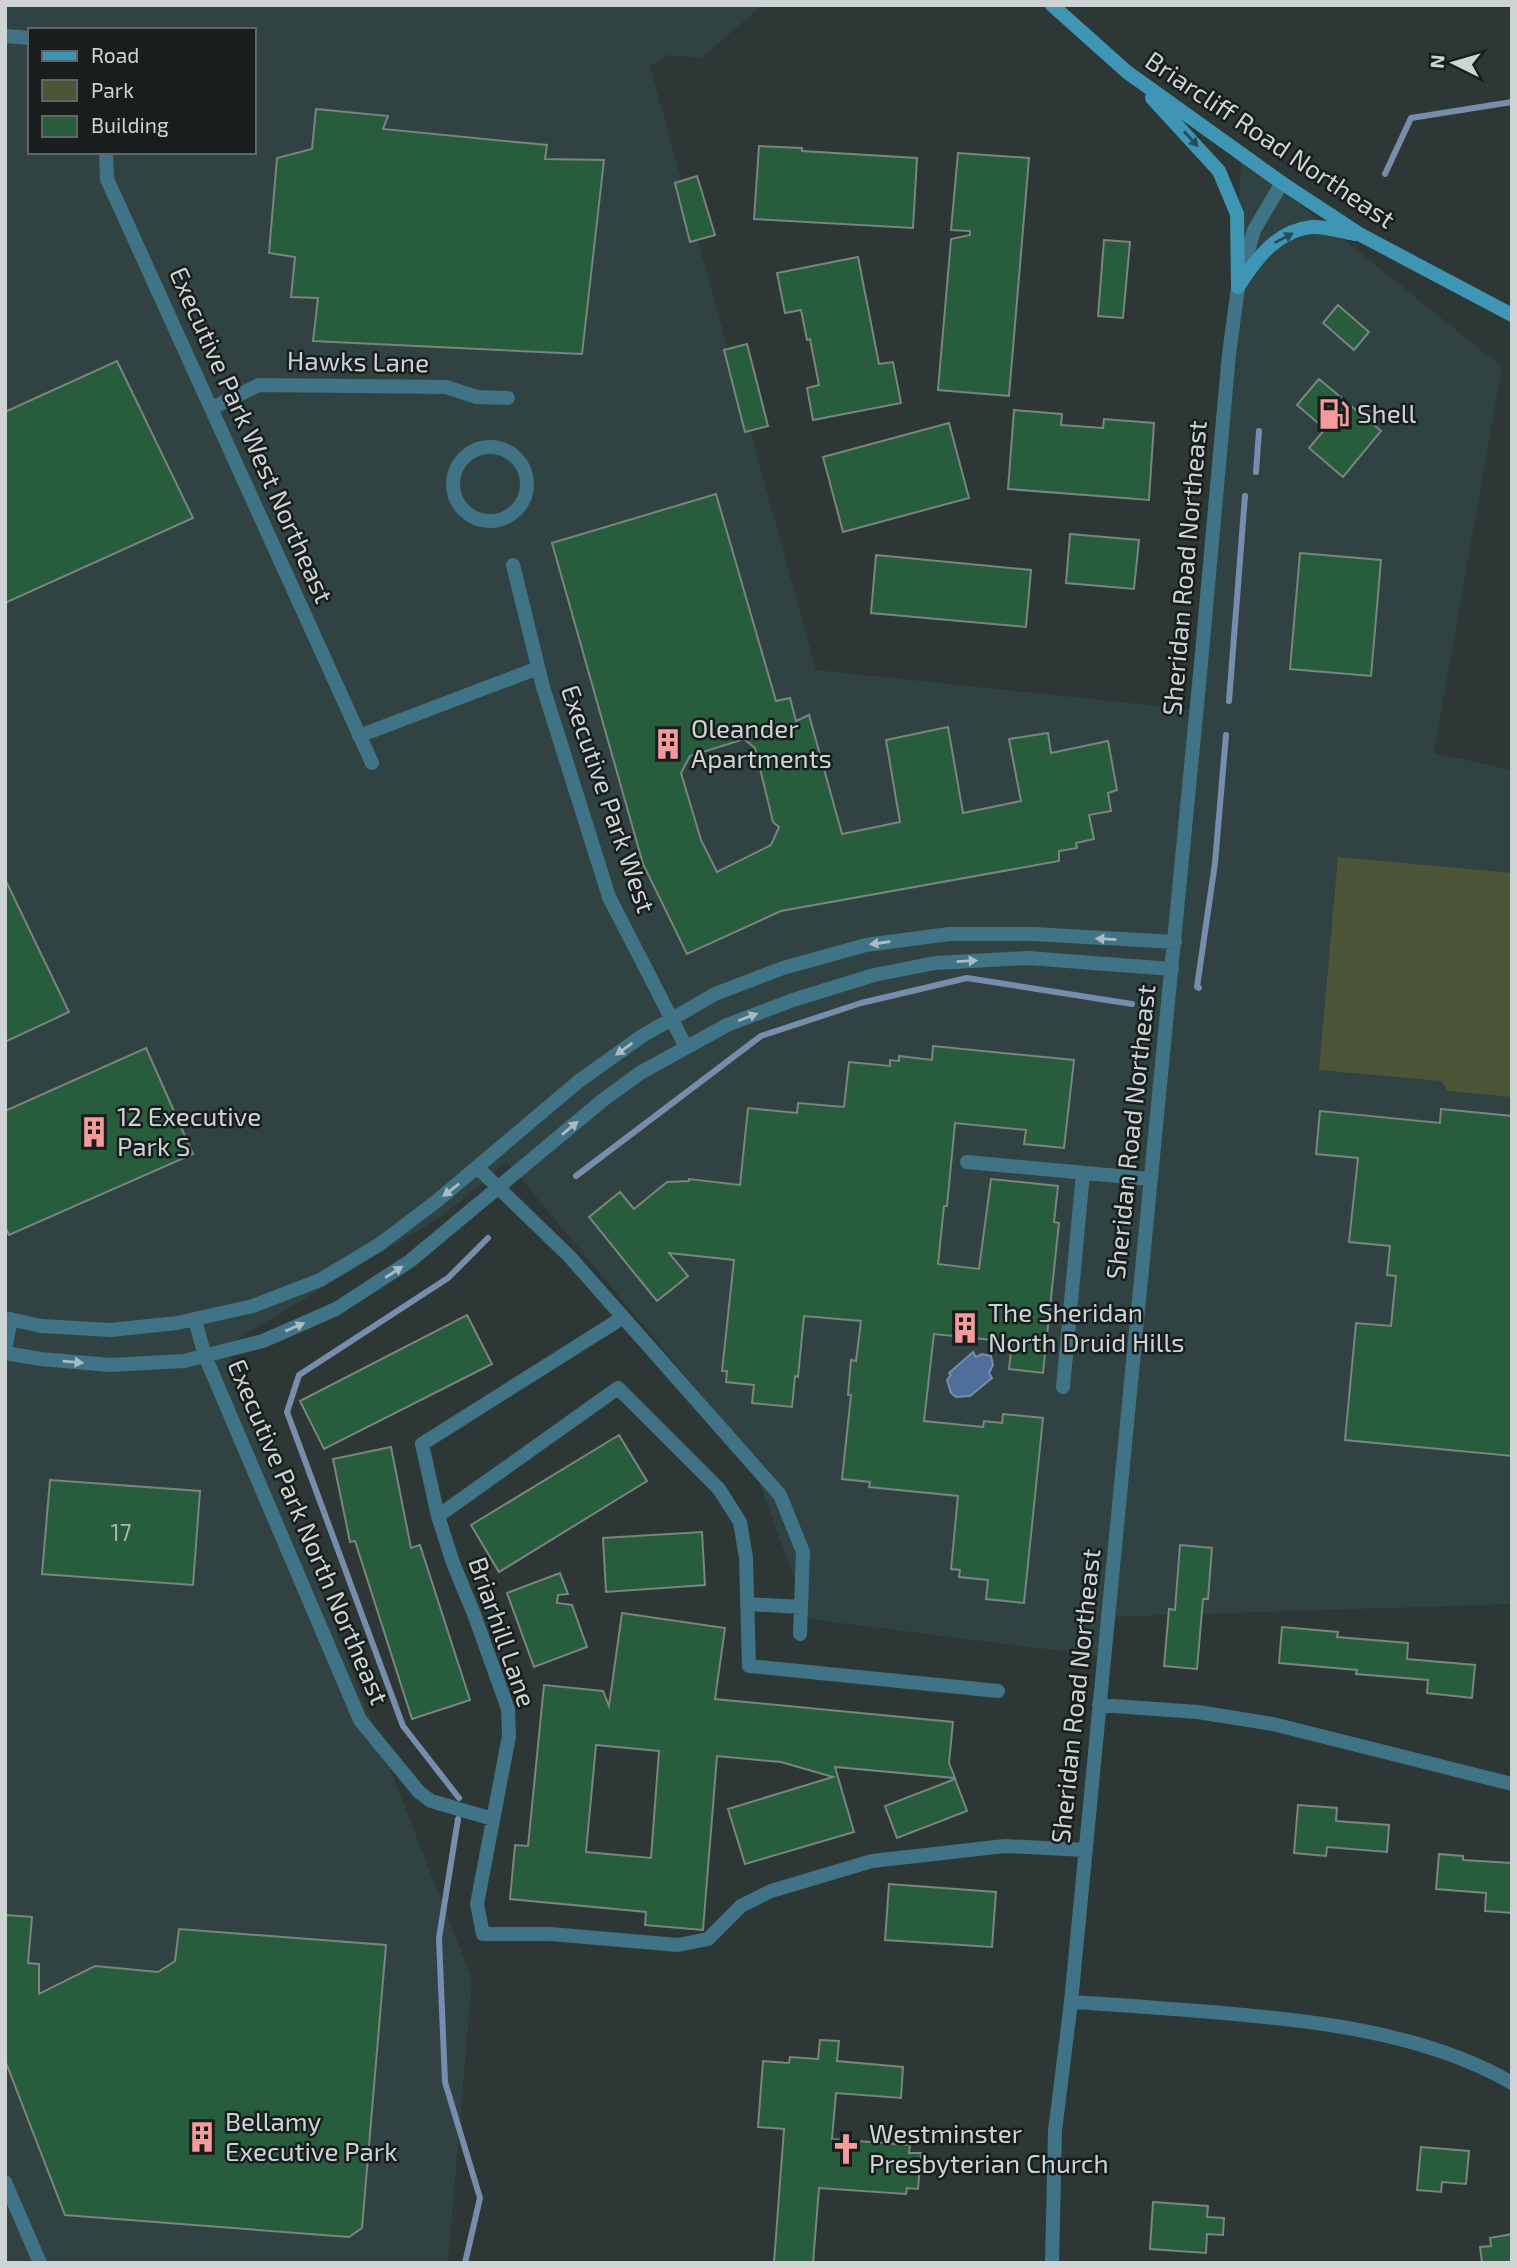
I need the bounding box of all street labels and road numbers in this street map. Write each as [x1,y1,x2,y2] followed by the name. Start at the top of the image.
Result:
[1140,44,1401,234] street label: Briarcliff Road Northeast
[164,262,341,607] street label: Executive Park West Northeast
[287,344,429,377] street label: Hawks Lane
[1155,419,1212,717] street label: Sheridan Road Northeast
[556,681,663,917] street label: Executive Park West
[1099,983,1160,1281] street label: Sheridan Road Northeast
[222,1354,396,1709] street label: Executive Park North Northeast
[1044,1547,1105,1845] street label: Sheridan Road Northeast
[463,1552,544,1711] street label: Briarhill Lane

